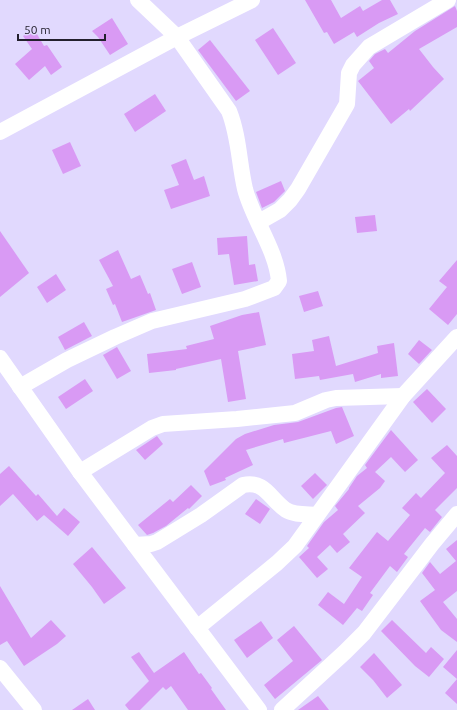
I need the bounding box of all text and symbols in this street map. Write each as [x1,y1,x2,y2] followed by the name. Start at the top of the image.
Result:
[18,16,105,42] scale bar
[24,23,51,36] text: 50 m

